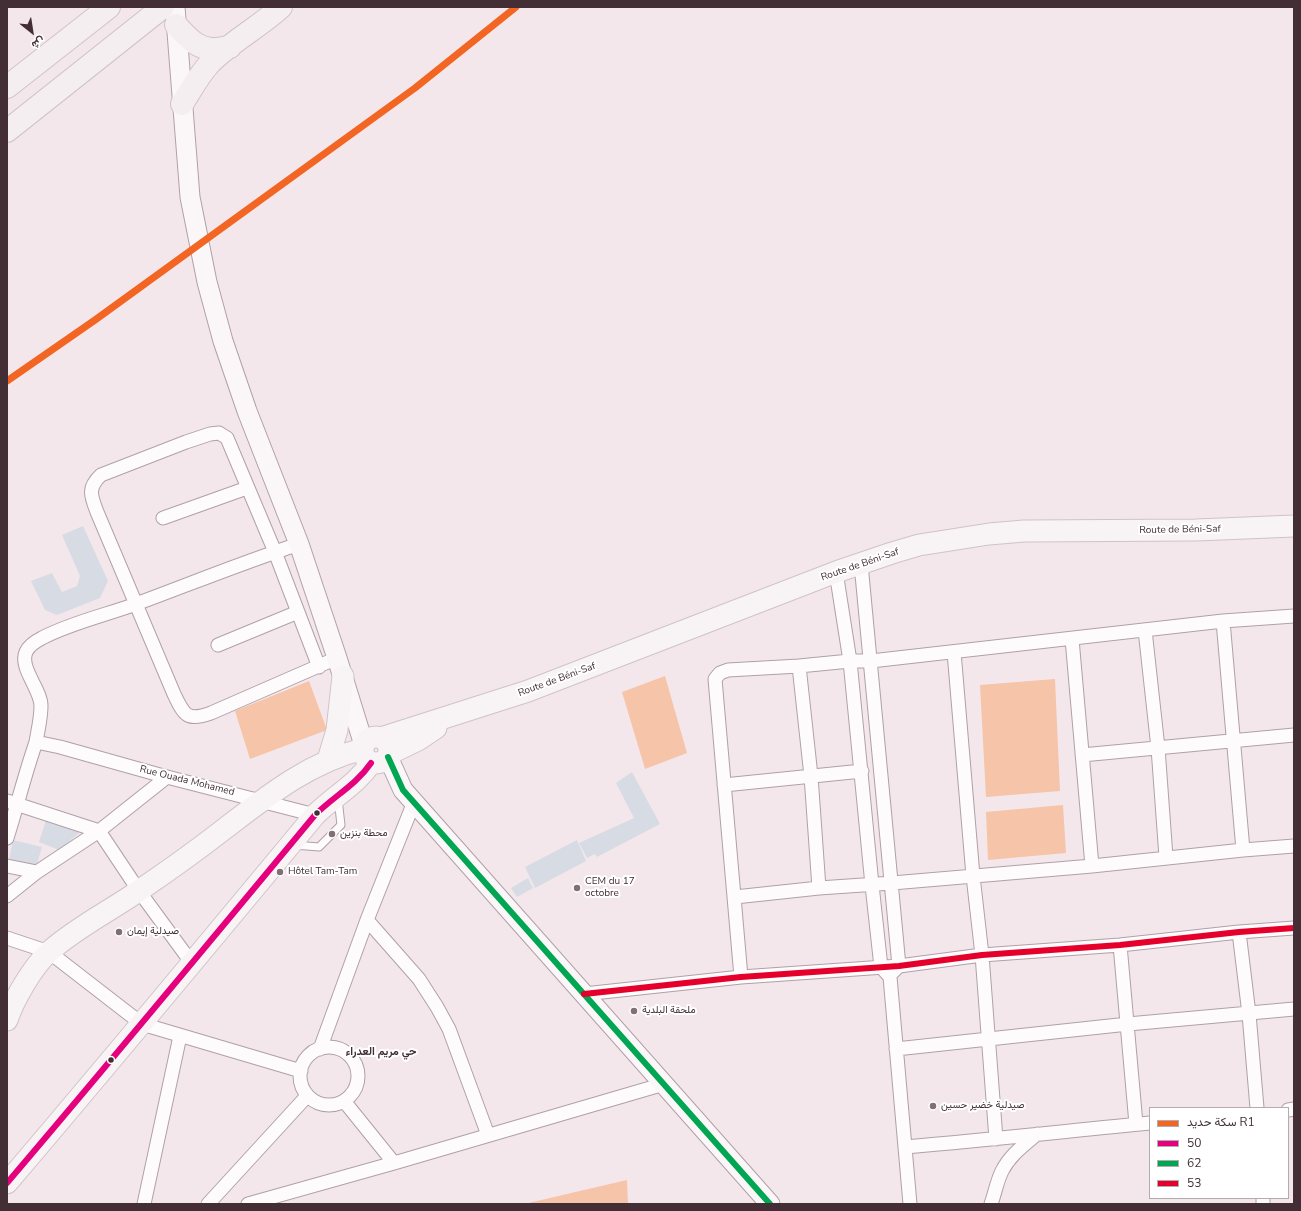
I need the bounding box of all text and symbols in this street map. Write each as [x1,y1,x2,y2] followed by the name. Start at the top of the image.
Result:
[12,12,52,52] north arrow
[29,33,48,53] text: ش
[1139,523,1221,537] street label: Route de Béni-Saf
[819,546,901,584] street label: Route de Béni-Saf
[517,660,597,700] street label: Route de Béni-Saf
[138,763,236,799] street label: Rue Ouada Mohamed
[312,808,322,818] unlabelled marker
[340,828,388,840] place label: محطة بنزين
[327,829,337,839] marker: محطة بنزين
[288,866,357,878] place label: Hôtel Tam-Tam
[275,867,285,877] marker: Hôtel Tam-Tam
[585,876,635,900] place label: CEM du 17 octobre
[572,883,582,893] marker: CEM du 17 octobre
[127,926,179,938] place label: صيدلية إيمان
[114,927,124,937] marker: صيدلية إيمان
[642,1005,696,1017] place label: ملحقة البلدية
[629,1006,639,1016] marker: ملحقة البلدية
[346,1045,416,1059] district label: حي مريم العدراء
[106,1055,116,1065] unlabelled marker
[941,1100,1025,1112] place label: صيدلية خضير حسين
[928,1101,938,1111] marker: صيدلية خضير حسين
[1149,1107,1289,1199] legend
[1187,1114,1255,1130] text: سكة حديد R1
[1187,1135,1201,1151] text: 50
[1187,1155,1201,1171] text: 62
[1187,1175,1201,1191] text: 53

